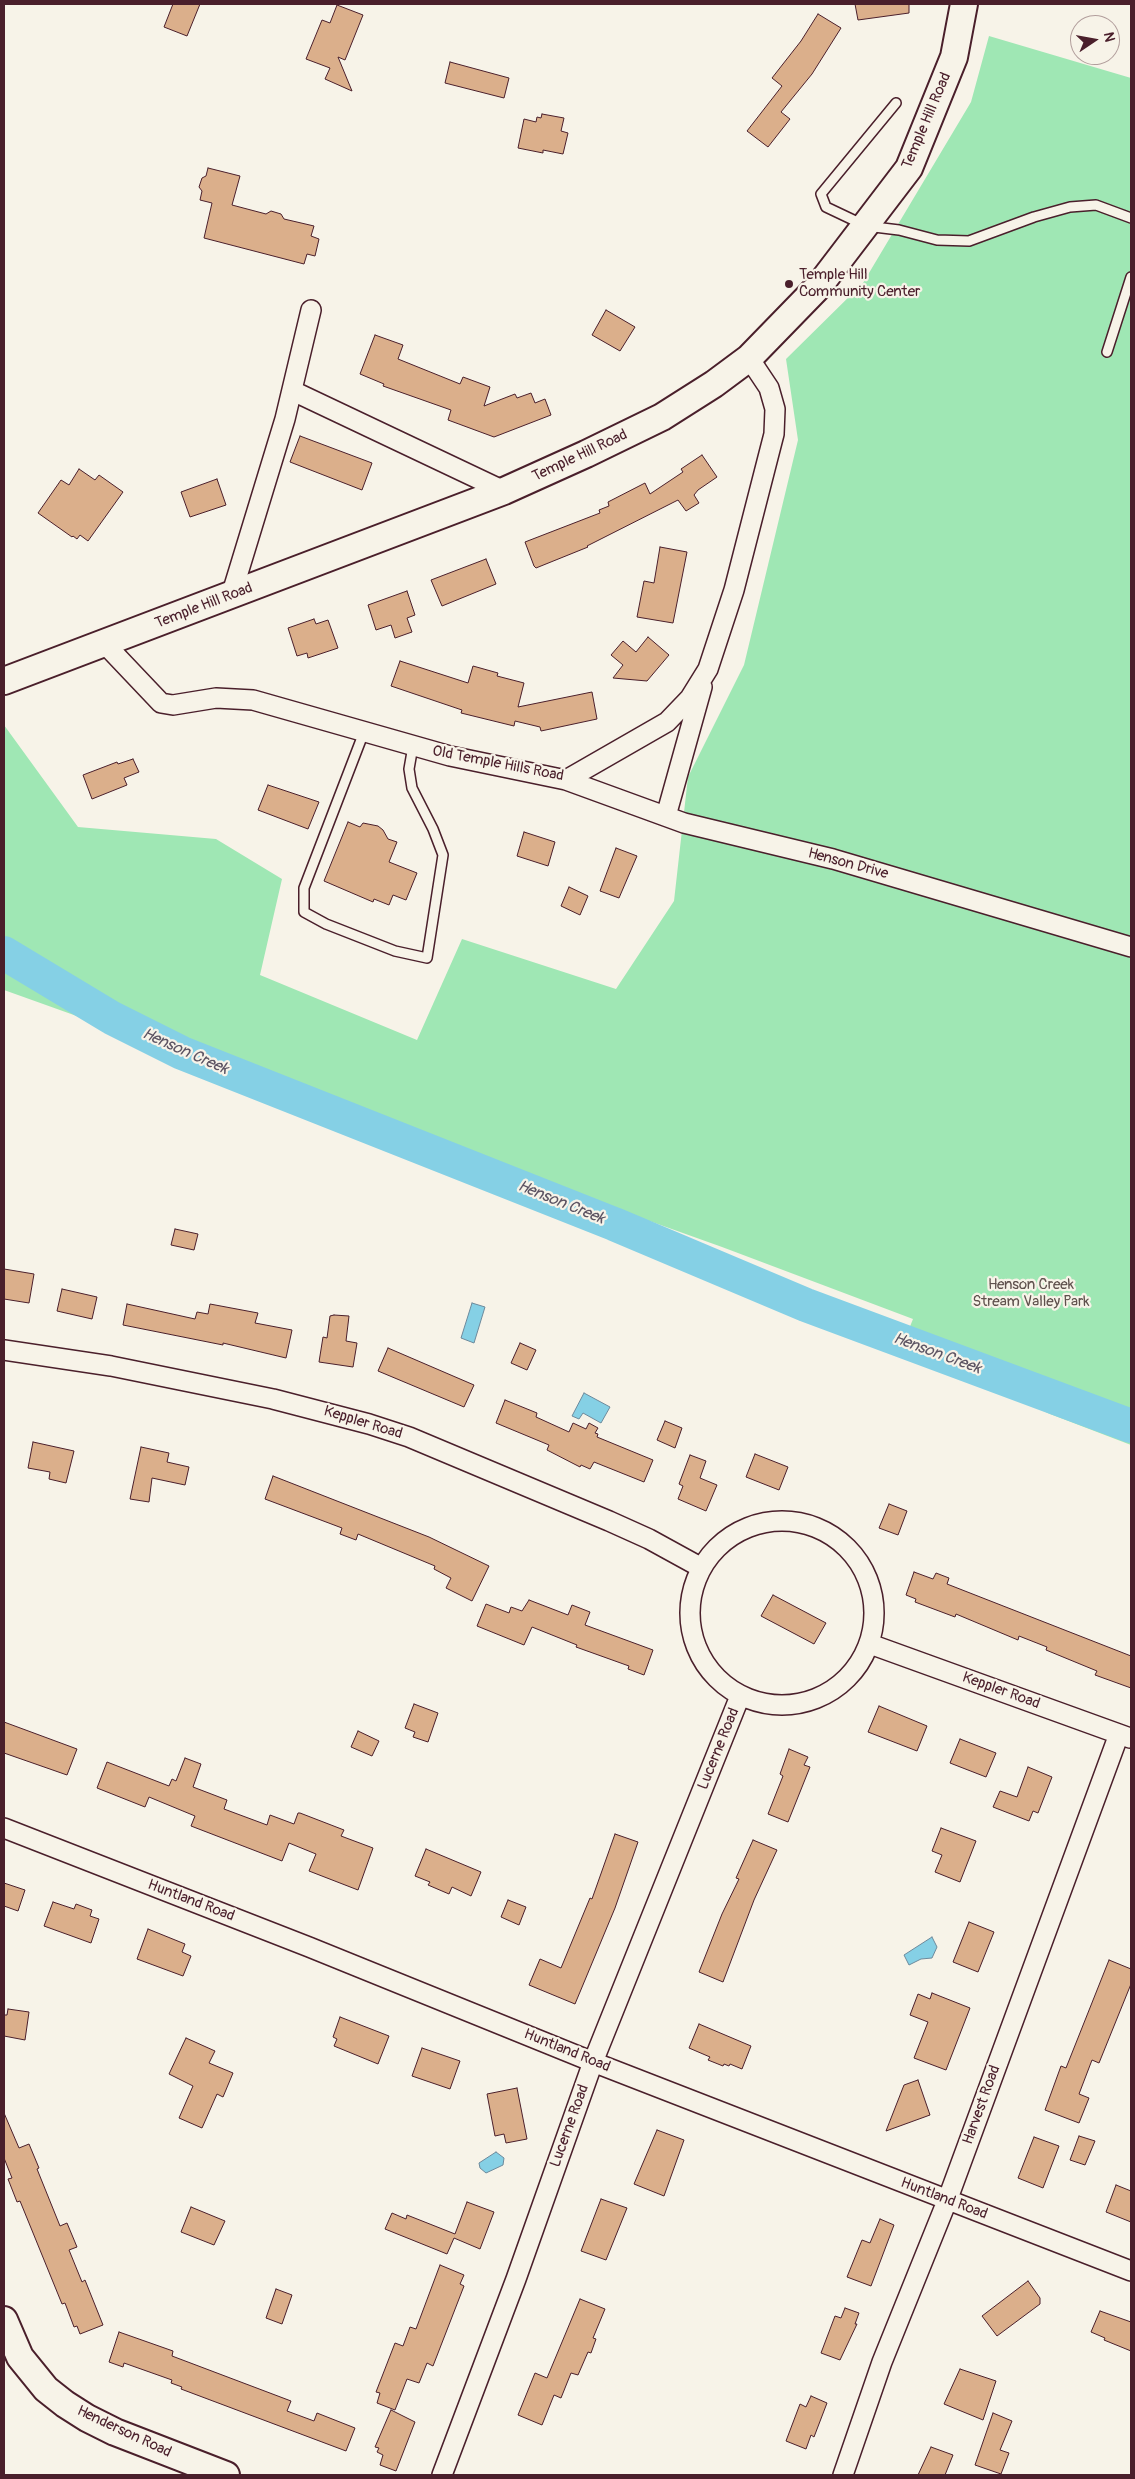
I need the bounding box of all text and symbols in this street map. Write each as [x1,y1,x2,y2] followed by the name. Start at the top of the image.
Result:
[1070,15,1120,65] north arrow
[1100,31,1118,43] text: N
[899,70,955,172] street label: Temple Hill Road
[799,266,920,301] place label: Temple Hill Community Center
[783,278,795,290] marker: Temple Hill Community Center
[530,426,630,486] street label: Temple Hill Road
[153,579,255,633] street label: Temple Hill Road
[431,742,565,786] street label: Old Temple Hills Road
[806,845,890,883] street label: Henson Drive
[139,1025,231,1079] water label: Henson Creek
[515,1177,607,1229] water label: Henson Creek
[972,1276,1090,1311] park label: Henson Creek Stream Valley Park
[891,1329,983,1379] water label: Henson Creek
[322,1403,404,1443] street label: Keppler Road
[960,1669,1042,1713] street label: Keppler Road
[694,1705,744,1793] street label: Lucerne Road
[145,1876,237,1926] street label: Huntland Road
[521,2025,613,2077] street label: Huntland Road
[959,2063,1005,2147] street label: Harvest Road
[547,2082,593,2170] street label: Lucerne Road
[898,2174,990,2224] street label: Huntland Road
[74,2402,174,2462] street label: Henderson Road

